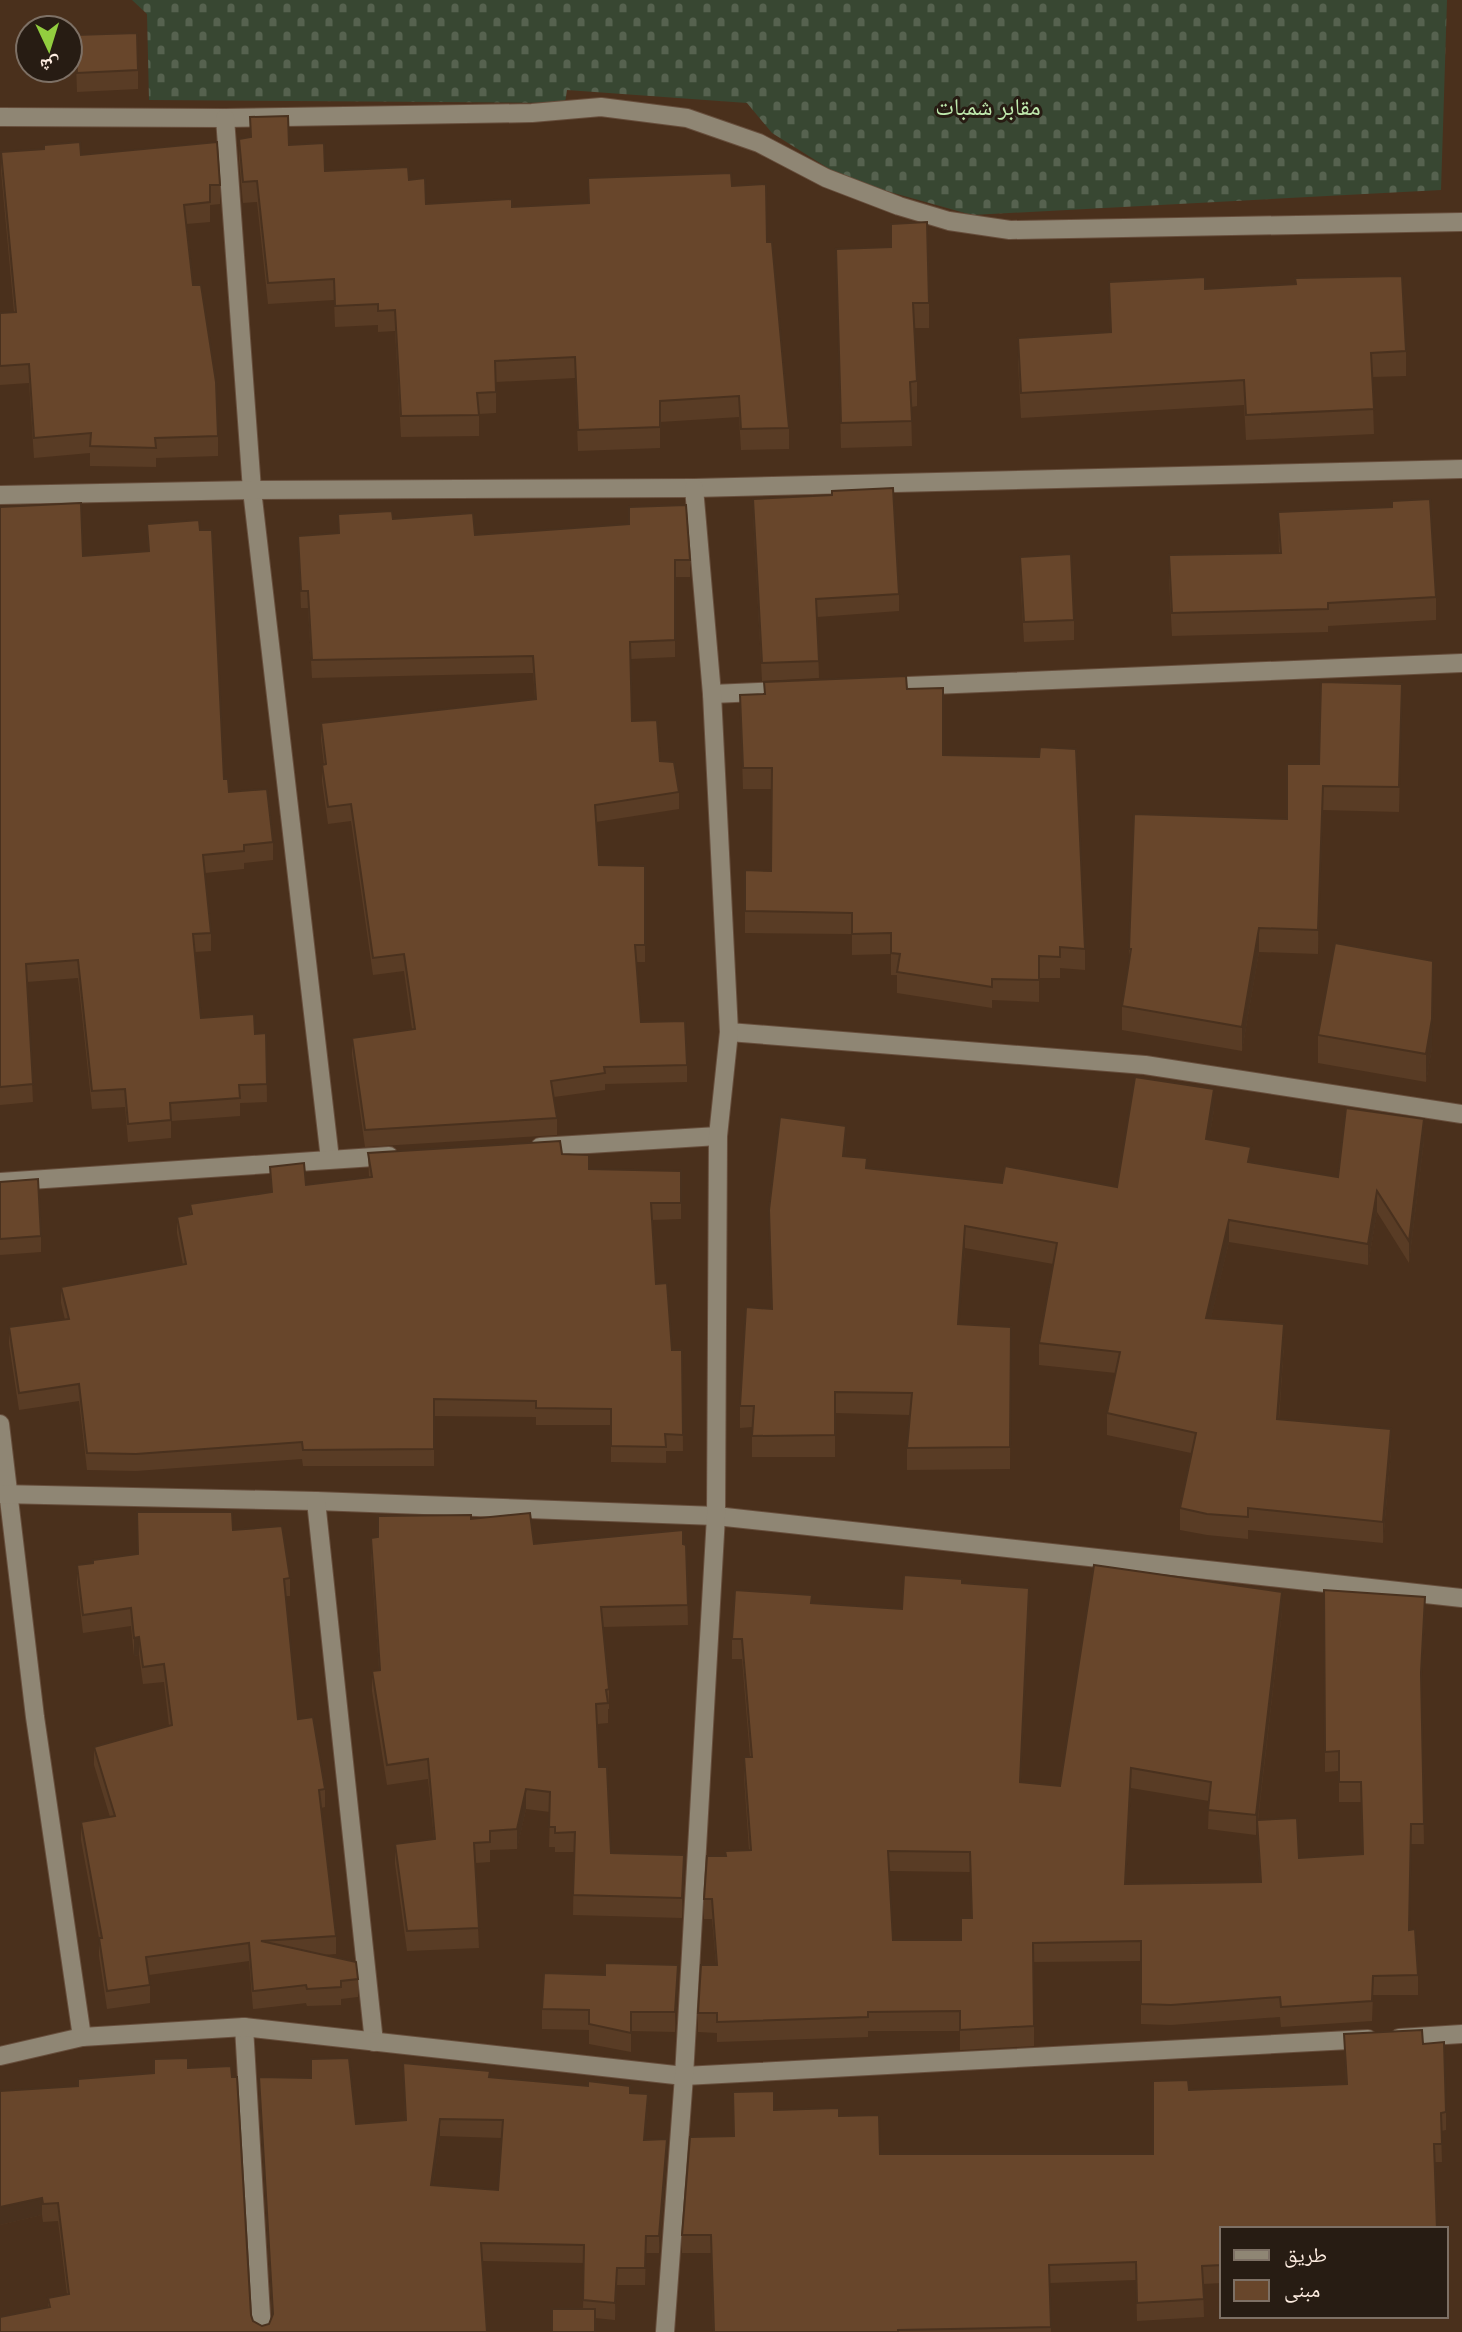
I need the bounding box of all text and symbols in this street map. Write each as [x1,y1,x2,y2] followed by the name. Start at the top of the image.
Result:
[14,14,84,84] north arrow
[39,52,61,80] text: ش
[935,90,1041,122] park label: مقابر شمبات
[1220,2227,1448,2318] legend
[1284,2240,1327,2269] text: طريق
[1284,2275,1320,2304] text: مبنى

